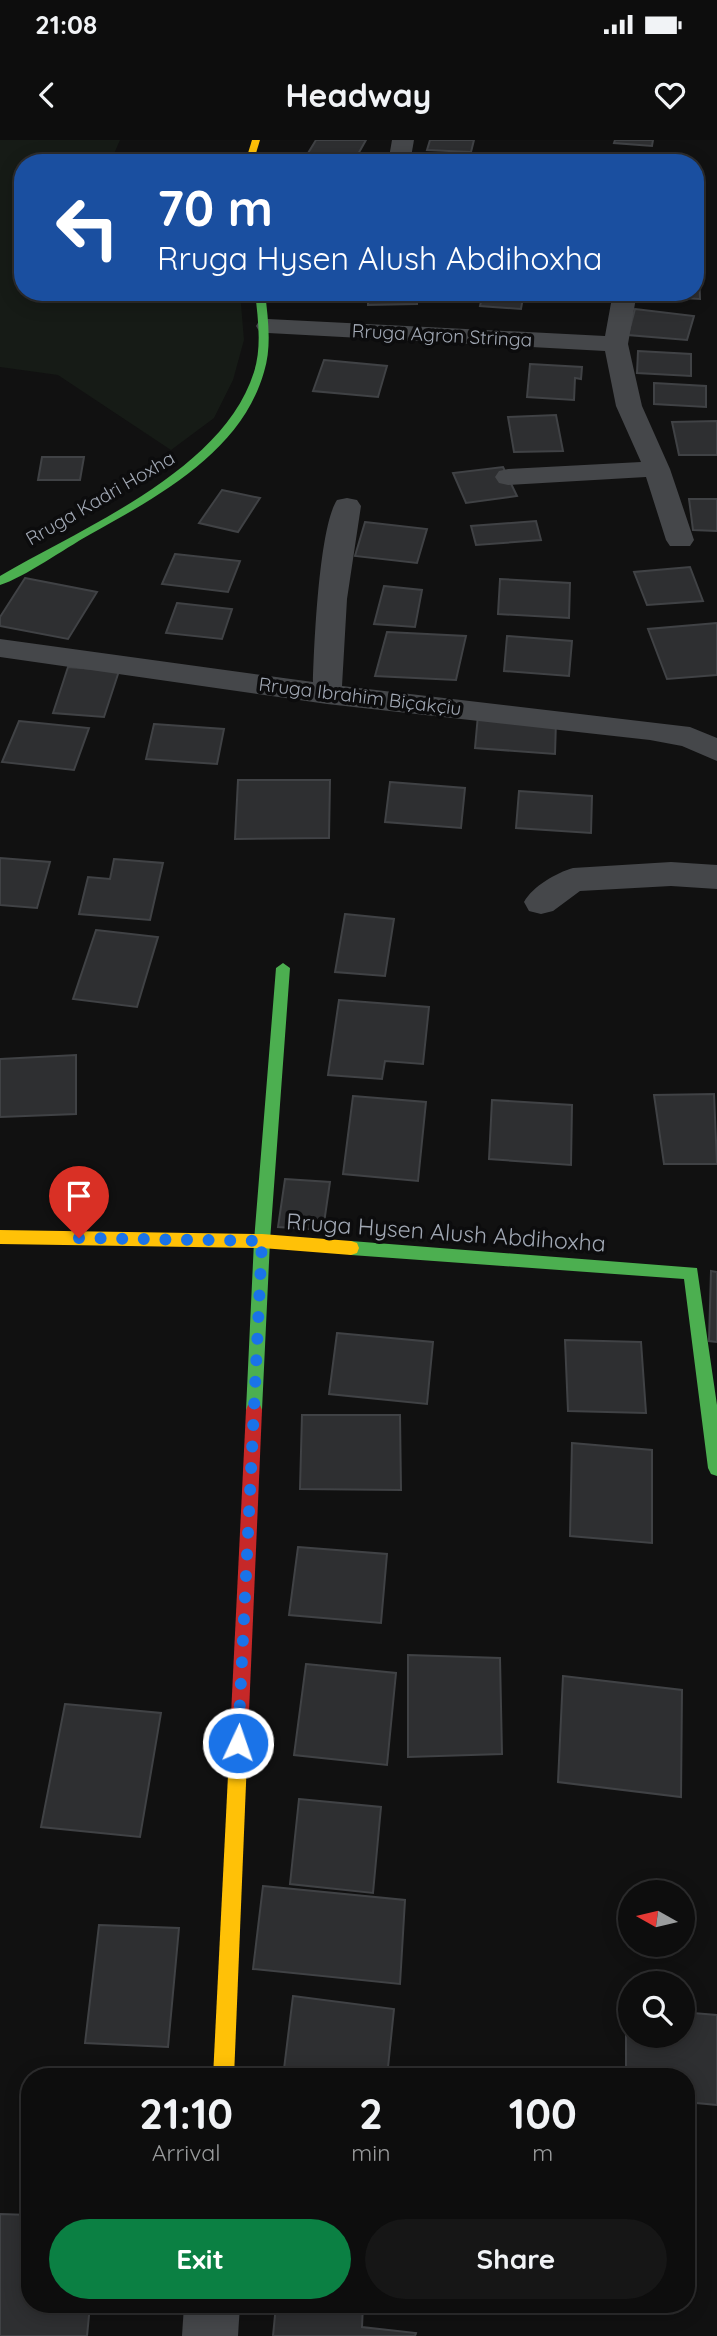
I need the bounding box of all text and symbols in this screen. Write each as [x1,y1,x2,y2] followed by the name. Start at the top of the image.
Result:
[35,8,97,41] text: 21:08
[286,75,431,115] text: Headway
[28,76,66,114] icon: back
[651,76,689,114] icon: heart
[157,177,273,238] text: 70 m
[42,182,133,273] icon: left
[157,238,602,278] text: Rruga Hysen Alush Abdihoxha
[351,318,533,352] street label: Rruga Agron Stringa
[21,446,179,550] street label: Rruga Kadri Hoxha
[257,672,463,720] street label: Rruga Ibrahim Biçakçiu
[49,1166,109,1238] pin
[60,1177,98,1215] icon: arrive
[285,1206,607,1258] street label: Rruga Hysen Alush Abdihoxha
[201,1706,275,1780] position arrow
[618,1880,695,1956] north arrow
[618,1880,695,2048] map controls
[618,1971,695,2048] button: search
[139,2087,233,2140] text: 21:10
[359,2087,383,2140] text: 2
[509,2087,577,2140] text: 100
[152,2138,221,2167] text: Arrival
[351,2138,391,2167] text: min
[532,2138,553,2167] text: m
[49,2219,351,2299] button: Exit
[365,2219,667,2299] button: Share

